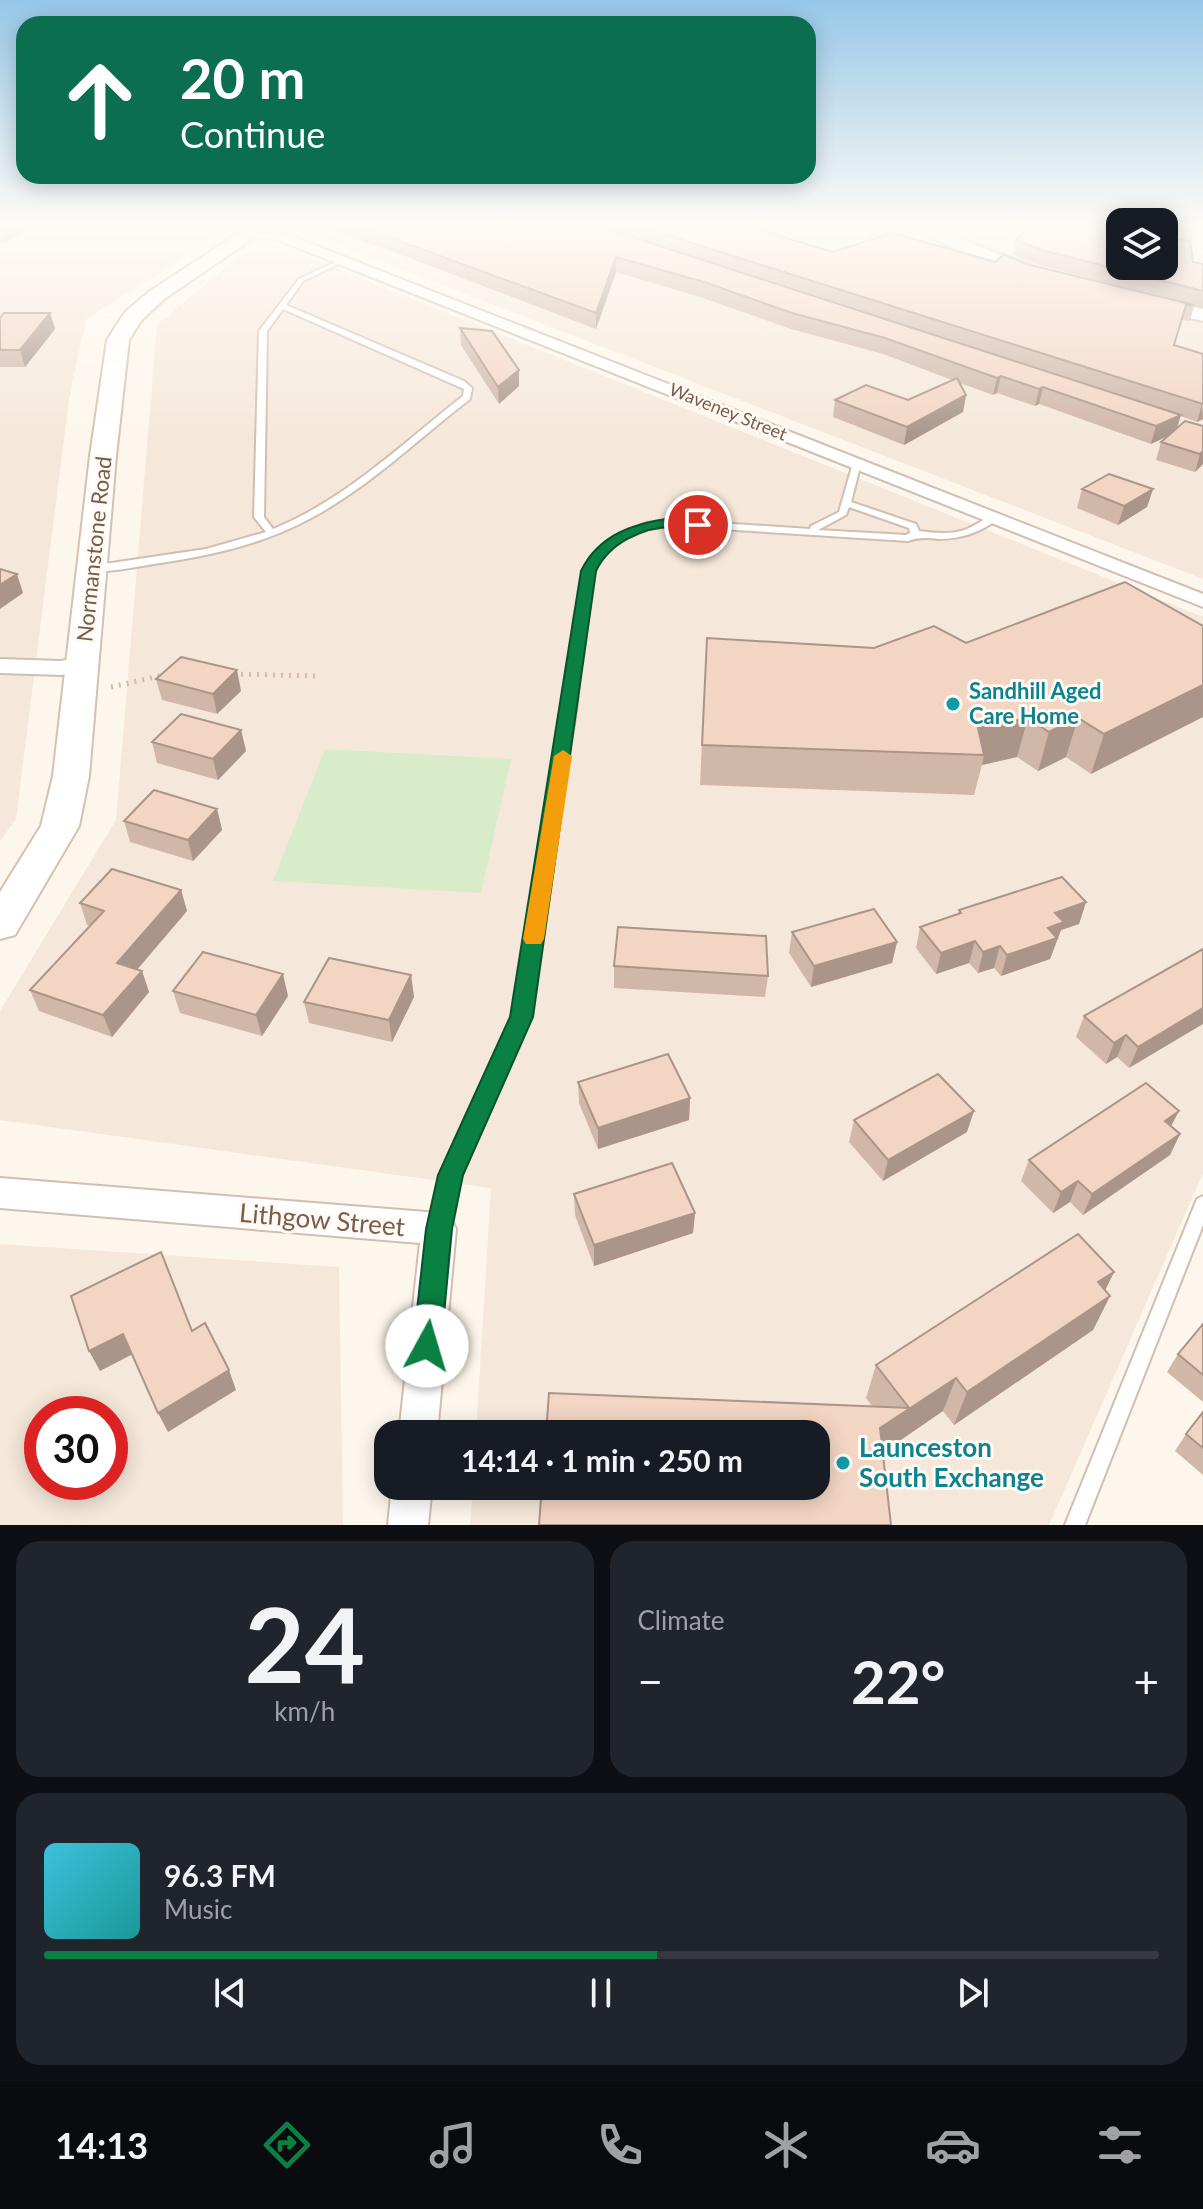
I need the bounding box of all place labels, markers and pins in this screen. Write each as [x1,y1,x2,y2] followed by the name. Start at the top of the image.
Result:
[664,491,732,559] pin
[969,677,1101,729] place label: Sandhill Aged Care Home
[944,695,962,713] marker: Sandhill Aged Care Home
[859,1431,1044,1493] place label: Launceston South Exchange
[834,1454,852,1472] marker: Launceston South Exchange

